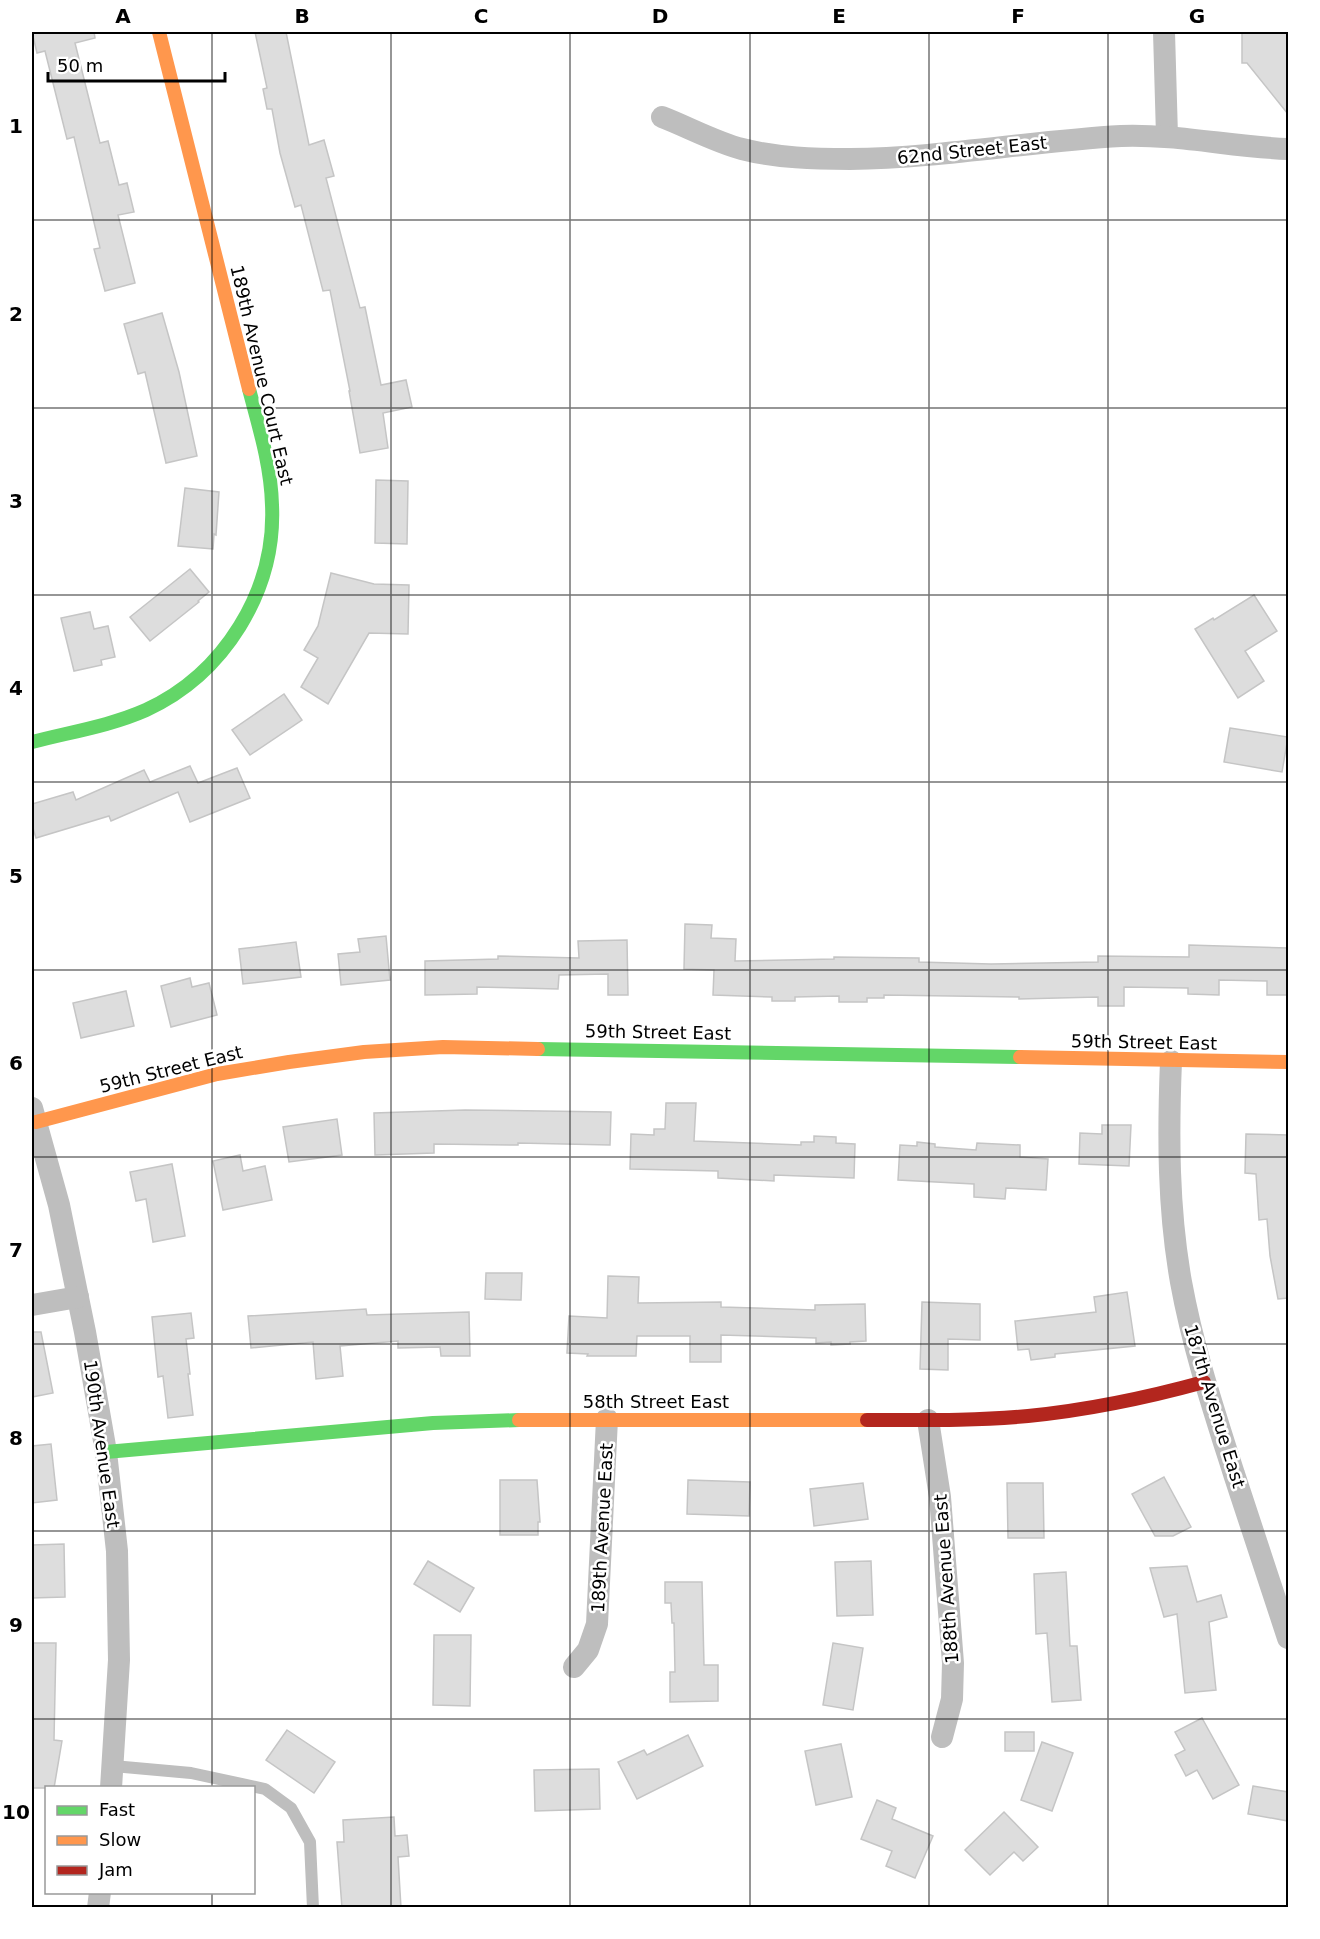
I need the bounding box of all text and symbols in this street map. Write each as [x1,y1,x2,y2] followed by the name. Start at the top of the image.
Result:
[115,4,131,28] text: A
[294,4,310,28] text: B
[474,4,488,28] text: C
[652,4,668,28] text: D
[832,4,846,28] text: E
[1011,4,1025,28] text: F
[1189,4,1205,28] text: G
[48,45,225,83] scale bar
[57,55,103,76] text: 50 m
[9,114,23,138] text: 1
[896,132,1048,168] street label: 62nd Street East
[226,263,298,487] street label: 189th Avenue Court East
[9,302,23,326] text: 2
[9,489,23,513] text: 3
[9,676,23,700] text: 4
[9,864,23,888] text: 5
[585,1020,731,1044] street label: 59th Street East
[1071,1030,1217,1054] street label: 59th Street East
[97,1041,245,1097] street label: 59th Street East
[9,1051,23,1075] text: 6
[9,1238,23,1262] text: 7
[1180,1322,1250,1490] street label: 187th Avenue East
[80,1358,124,1530] street label: 190th Avenue East
[583,1391,729,1412] street label: 58th Street East
[9,1426,23,1450] text: 8
[587,1443,617,1613] street label: 189th Avenue East
[930,1493,962,1665] street label: 188th Avenue East
[9,1613,23,1637] text: 9
[45,1786,255,1894] legend
[99,1799,135,1820] text: Fast
[2,1800,30,1824] text: 10
[99,1829,141,1850] text: Slow
[98,1859,133,1880] text: Jam

